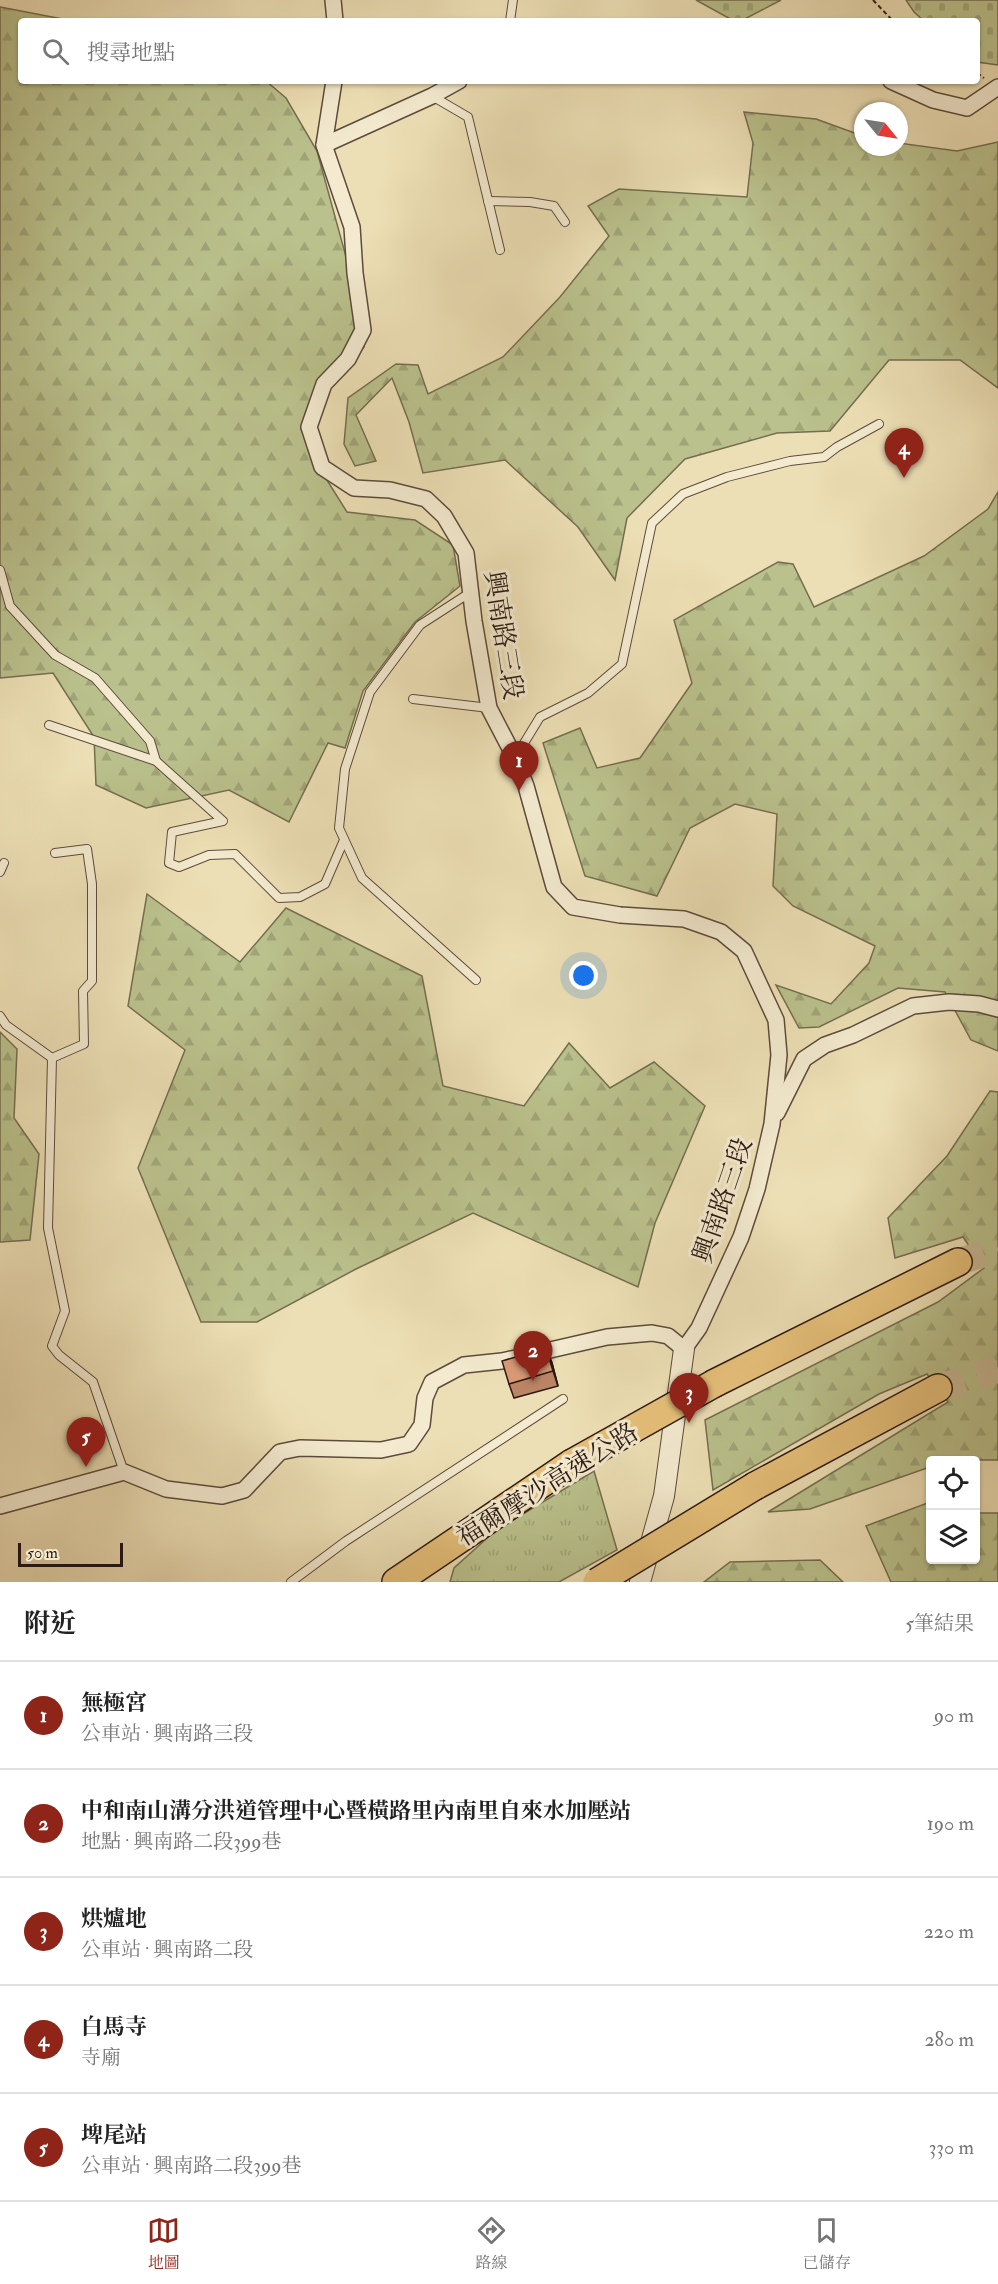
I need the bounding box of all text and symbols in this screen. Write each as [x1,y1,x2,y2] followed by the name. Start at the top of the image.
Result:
[18,18,980,84] search box
[39,35,72,68] icon: search
[87,39,175,67] text: 搜尋地點
[854,102,908,156] north arrow
[884,428,924,478] pin: 4
[477,568,529,702] street label: 興南路三段
[500,742,538,791] pin: 1
[569,961,598,990] your location
[687,1134,759,1267] street label: 興南路三段
[514,1332,552,1381] pin: 2
[670,1374,708,1423] pin: 3
[451,1416,644,1554] street label: 福爾摩沙高速公路
[66,1418,106,1467] pin: 5
[926,1456,980,1564] map controls
[926,1456,980,1510] button: locate
[926,1510,980,1564] button: layers
[18,1540,123,1568] scale bar
[27,1543,58,1563] text: 50 m
[24,1608,76,1640] text: 附近
[905,1611,974,1636] text: 5筆結果
[81,1689,147,1717] text: 無極宮
[40,1703,47,1728] text: 1
[934,1703,974,1728] text: 90 m
[81,1721,253,1746] text: 公車站 · 興南路三段
[81,1797,631,1825] text: 中和南山溝分洪道管理中心暨橫路里內南里自來水加壓站
[38,1811,49,1836] text: 2
[927,1811,974,1836] text: 190 m
[81,1829,282,1854] text: 地點 · 興南路二段399巷
[81,1905,147,1933] text: 烘爐地
[40,1919,47,1944] text: 3
[924,1919,974,1944] text: 220 m
[81,1937,253,1962] text: 公車站 · 興南路二段
[81,2013,147,2041] text: 白馬寺
[38,2027,49,2052] text: 4
[924,2027,974,2052] text: 280 m
[81,2045,121,2070] text: 寺廟
[81,2121,147,2149] text: 埤尾站
[39,2135,48,2160] text: 5
[929,2135,974,2160] text: 330 m
[81,2153,302,2178] text: 公車站 · 興南路二段399巷
[147,2214,180,2273] tab: 地圖
[475,2214,508,2273] tab: 路線
[803,2214,851,2273] tab: 已儲存

